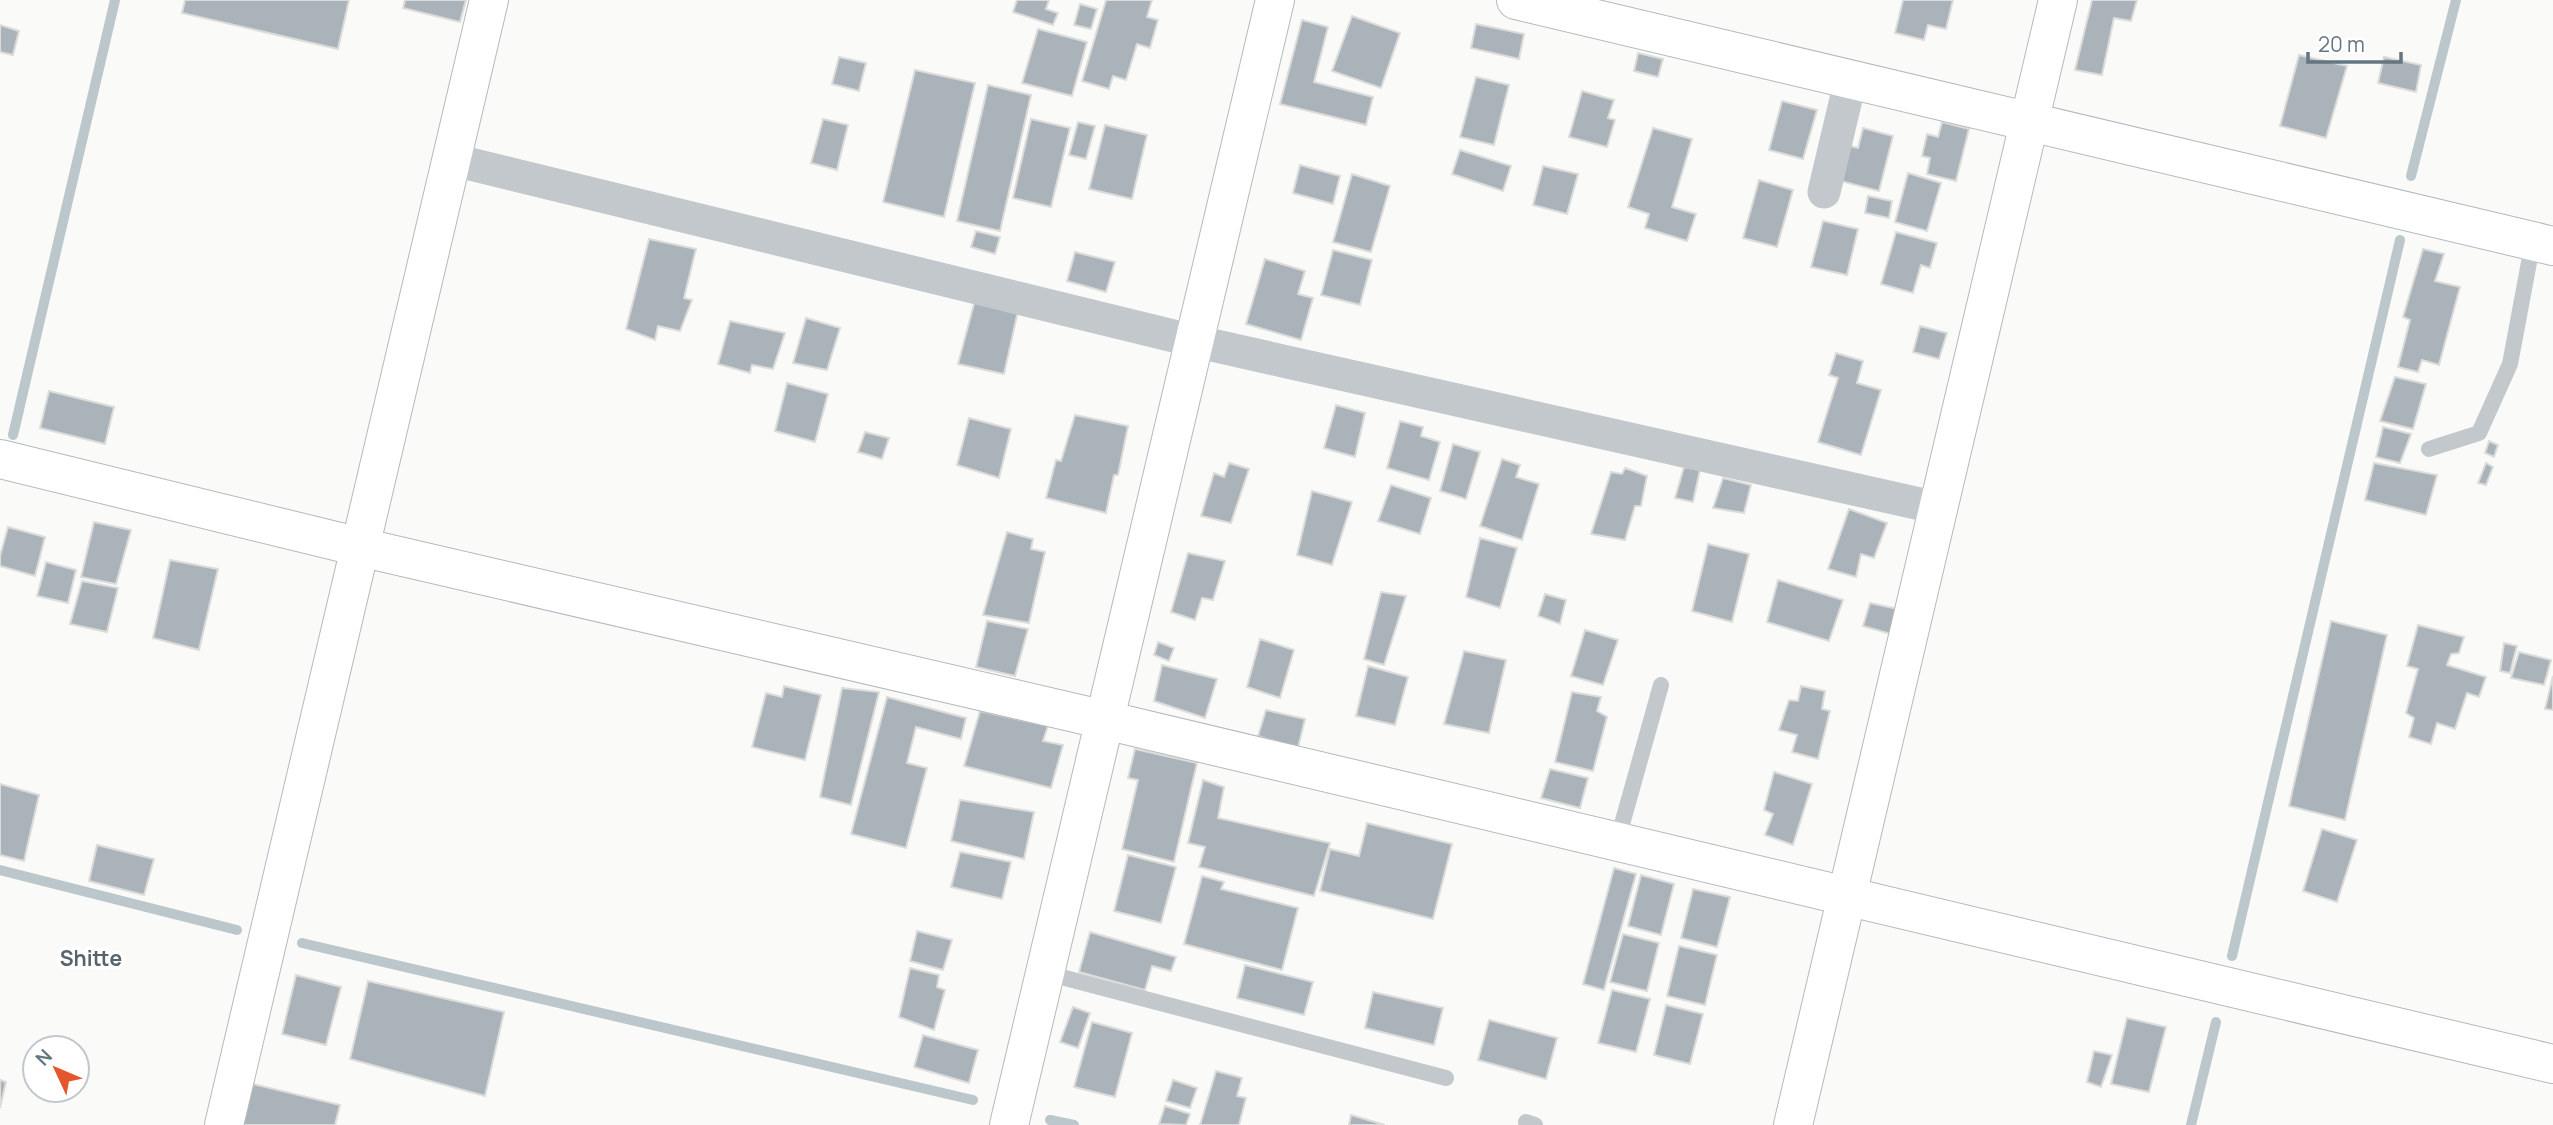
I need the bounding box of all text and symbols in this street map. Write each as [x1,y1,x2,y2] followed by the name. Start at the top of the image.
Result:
[2308,21,2401,65] scale bar
[2318,30,2365,58] text: 20 m
[60,944,122,972] district label: Shitte
[21,1034,91,1104] north arrow
[30,1043,58,1071] text: N

